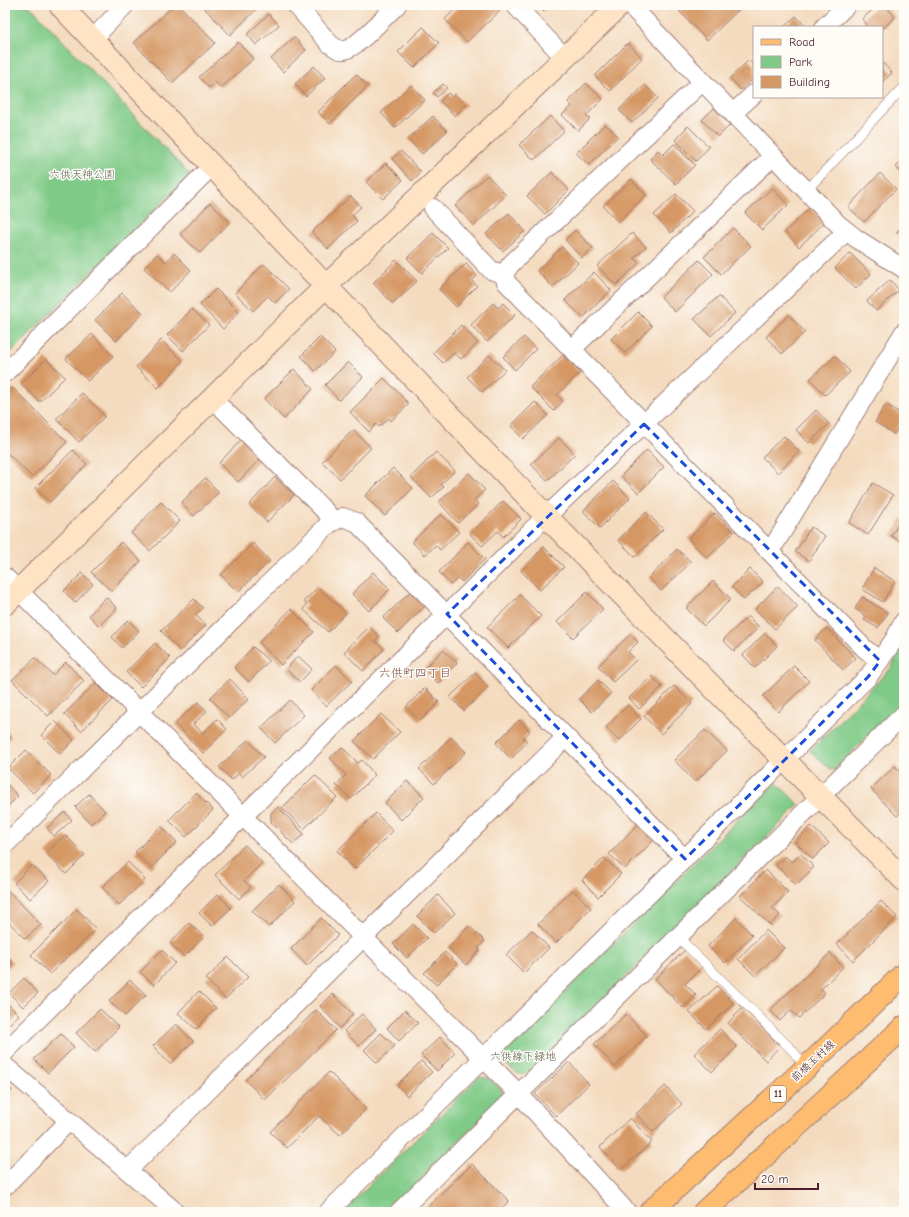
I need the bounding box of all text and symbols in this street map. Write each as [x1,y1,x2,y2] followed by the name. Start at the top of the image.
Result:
[753,26,883,98] legend
[789,35,815,49] text: Road
[789,55,812,69] text: Park
[789,75,830,89] text: Building
[49,168,115,181] park label: 六供天神公園
[379,666,451,680] district label: 六供町四丁目
[788,1037,838,1085] street label: 前橋玉村線
[490,1050,556,1063] park label: 六供線下緑地
[770,1086,786,1102] road number: 11
[755,1165,818,1191] scale bar
[761,1172,789,1186] text: 20 m

